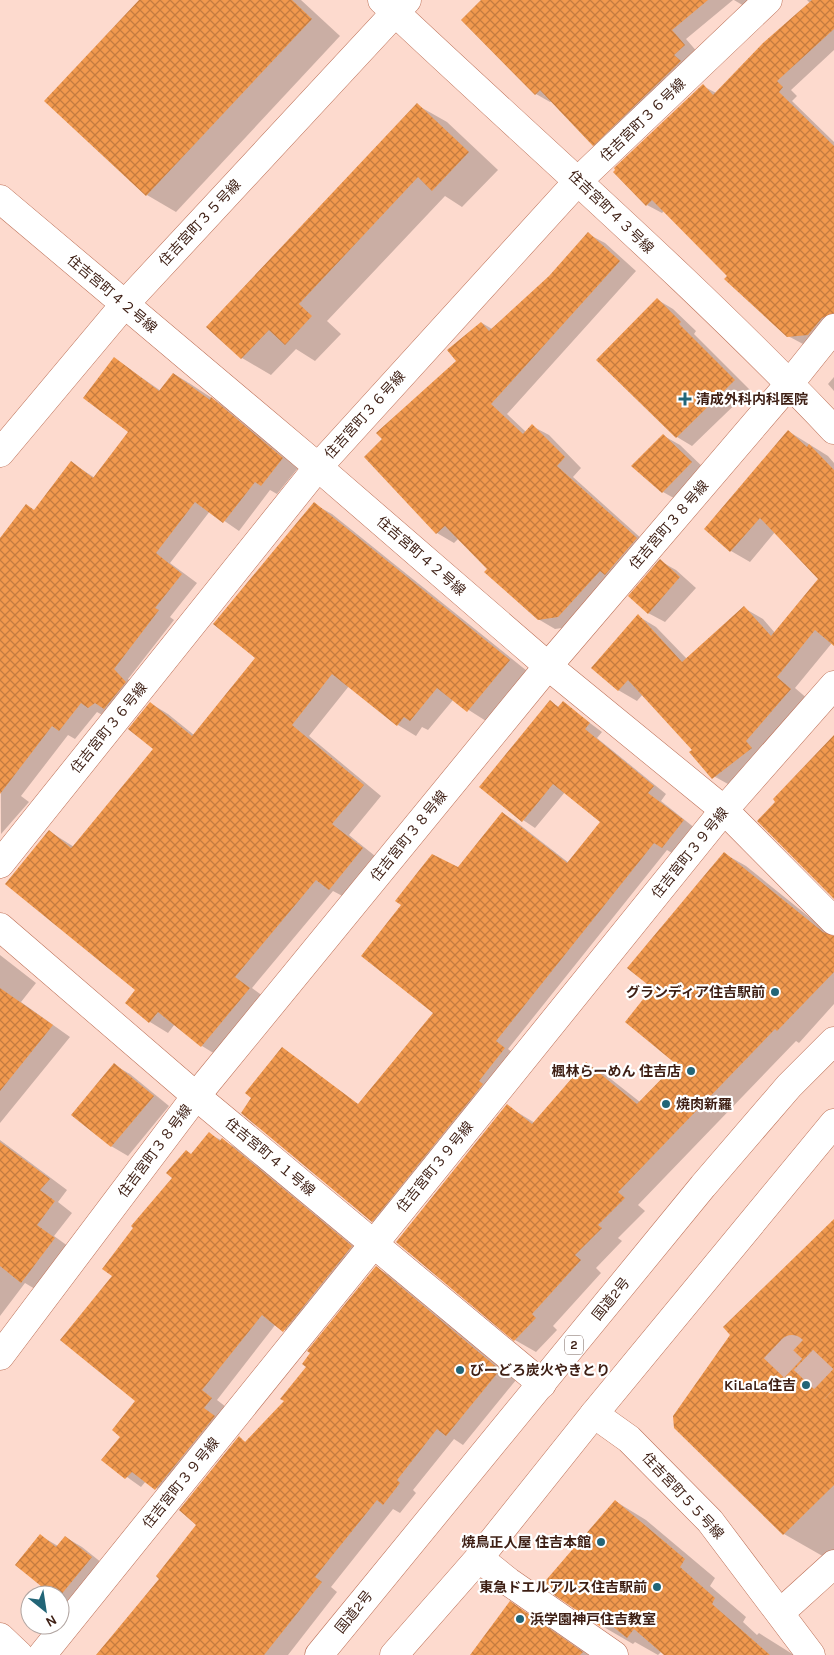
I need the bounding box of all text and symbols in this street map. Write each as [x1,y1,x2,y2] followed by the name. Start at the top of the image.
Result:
[597,75,689,165] street label: 住吉宮町３６号線
[565,167,657,257] street label: 住吉宮町４３号線
[156,176,244,270] street label: 住吉宮町３５号線
[64,251,160,337] street label: 住吉宮町４２号線
[321,368,409,462] street label: 住吉宮町３６号線
[696,391,808,408] place label: 清成外科内科医院
[678,392,692,406] marker: 清成外科内科医院
[626,477,712,573] street label: 住吉宮町３８号線
[373,513,469,599] street label: 住吉宮町４２号線
[67,679,151,777] street label: 住吉宮町３６号線
[367,787,451,885] street label: 住吉宮町３８号線
[648,804,732,902] street label: 住吉宮町３９号線
[626,984,765,1001] place label: グランディア住吉駅前
[769,986,781,998] marker: グランディア住吉駅前
[551,1063,681,1080] place label: 楓林らーめん 住吉店
[685,1065,697,1077] marker: 楓林らーめん 住吉店
[676,1096,732,1113] place label: 焼肉新羅
[660,1098,672,1110] marker: 焼肉新羅
[115,1101,195,1201] street label: 住吉宮町３８号線
[222,1114,318,1200] street label: 住吉宮町４１号線
[393,1118,477,1216] street label: 住吉宮町３９号線
[589,1274,633,1324] street label: 国道2号
[565,1336,583,1354] road number: 2
[470,1362,610,1379] place label: びーどろ炭火やきとり
[454,1364,466,1376] marker: びーどろ炭火やきとり
[724,1377,796,1394] place label: KiLaLa住吉
[800,1379,812,1391] marker: KiLaLa住吉
[139,1434,223,1532] street label: 住吉宮町３９号線
[639,1449,727,1543] street label: 住吉宮町５５号線
[461,1534,591,1551] place label: 焼鳥正人屋 住吉本館
[595,1536,607,1548] marker: 焼鳥正人屋 住吉本館
[479,1579,647,1596] place label: 東急ドエルアルス住吉駅前
[651,1581,663,1593] marker: 東急ドエルアルス住吉駅前
[20,1585,70,1635] north arrow
[332,1587,376,1637] street label: 国道2号
[43,1611,60,1631] text: N
[530,1611,656,1628] place label: 浜学園神戸住吉教室
[514,1613,526,1625] marker: 浜学園神戸住吉教室

